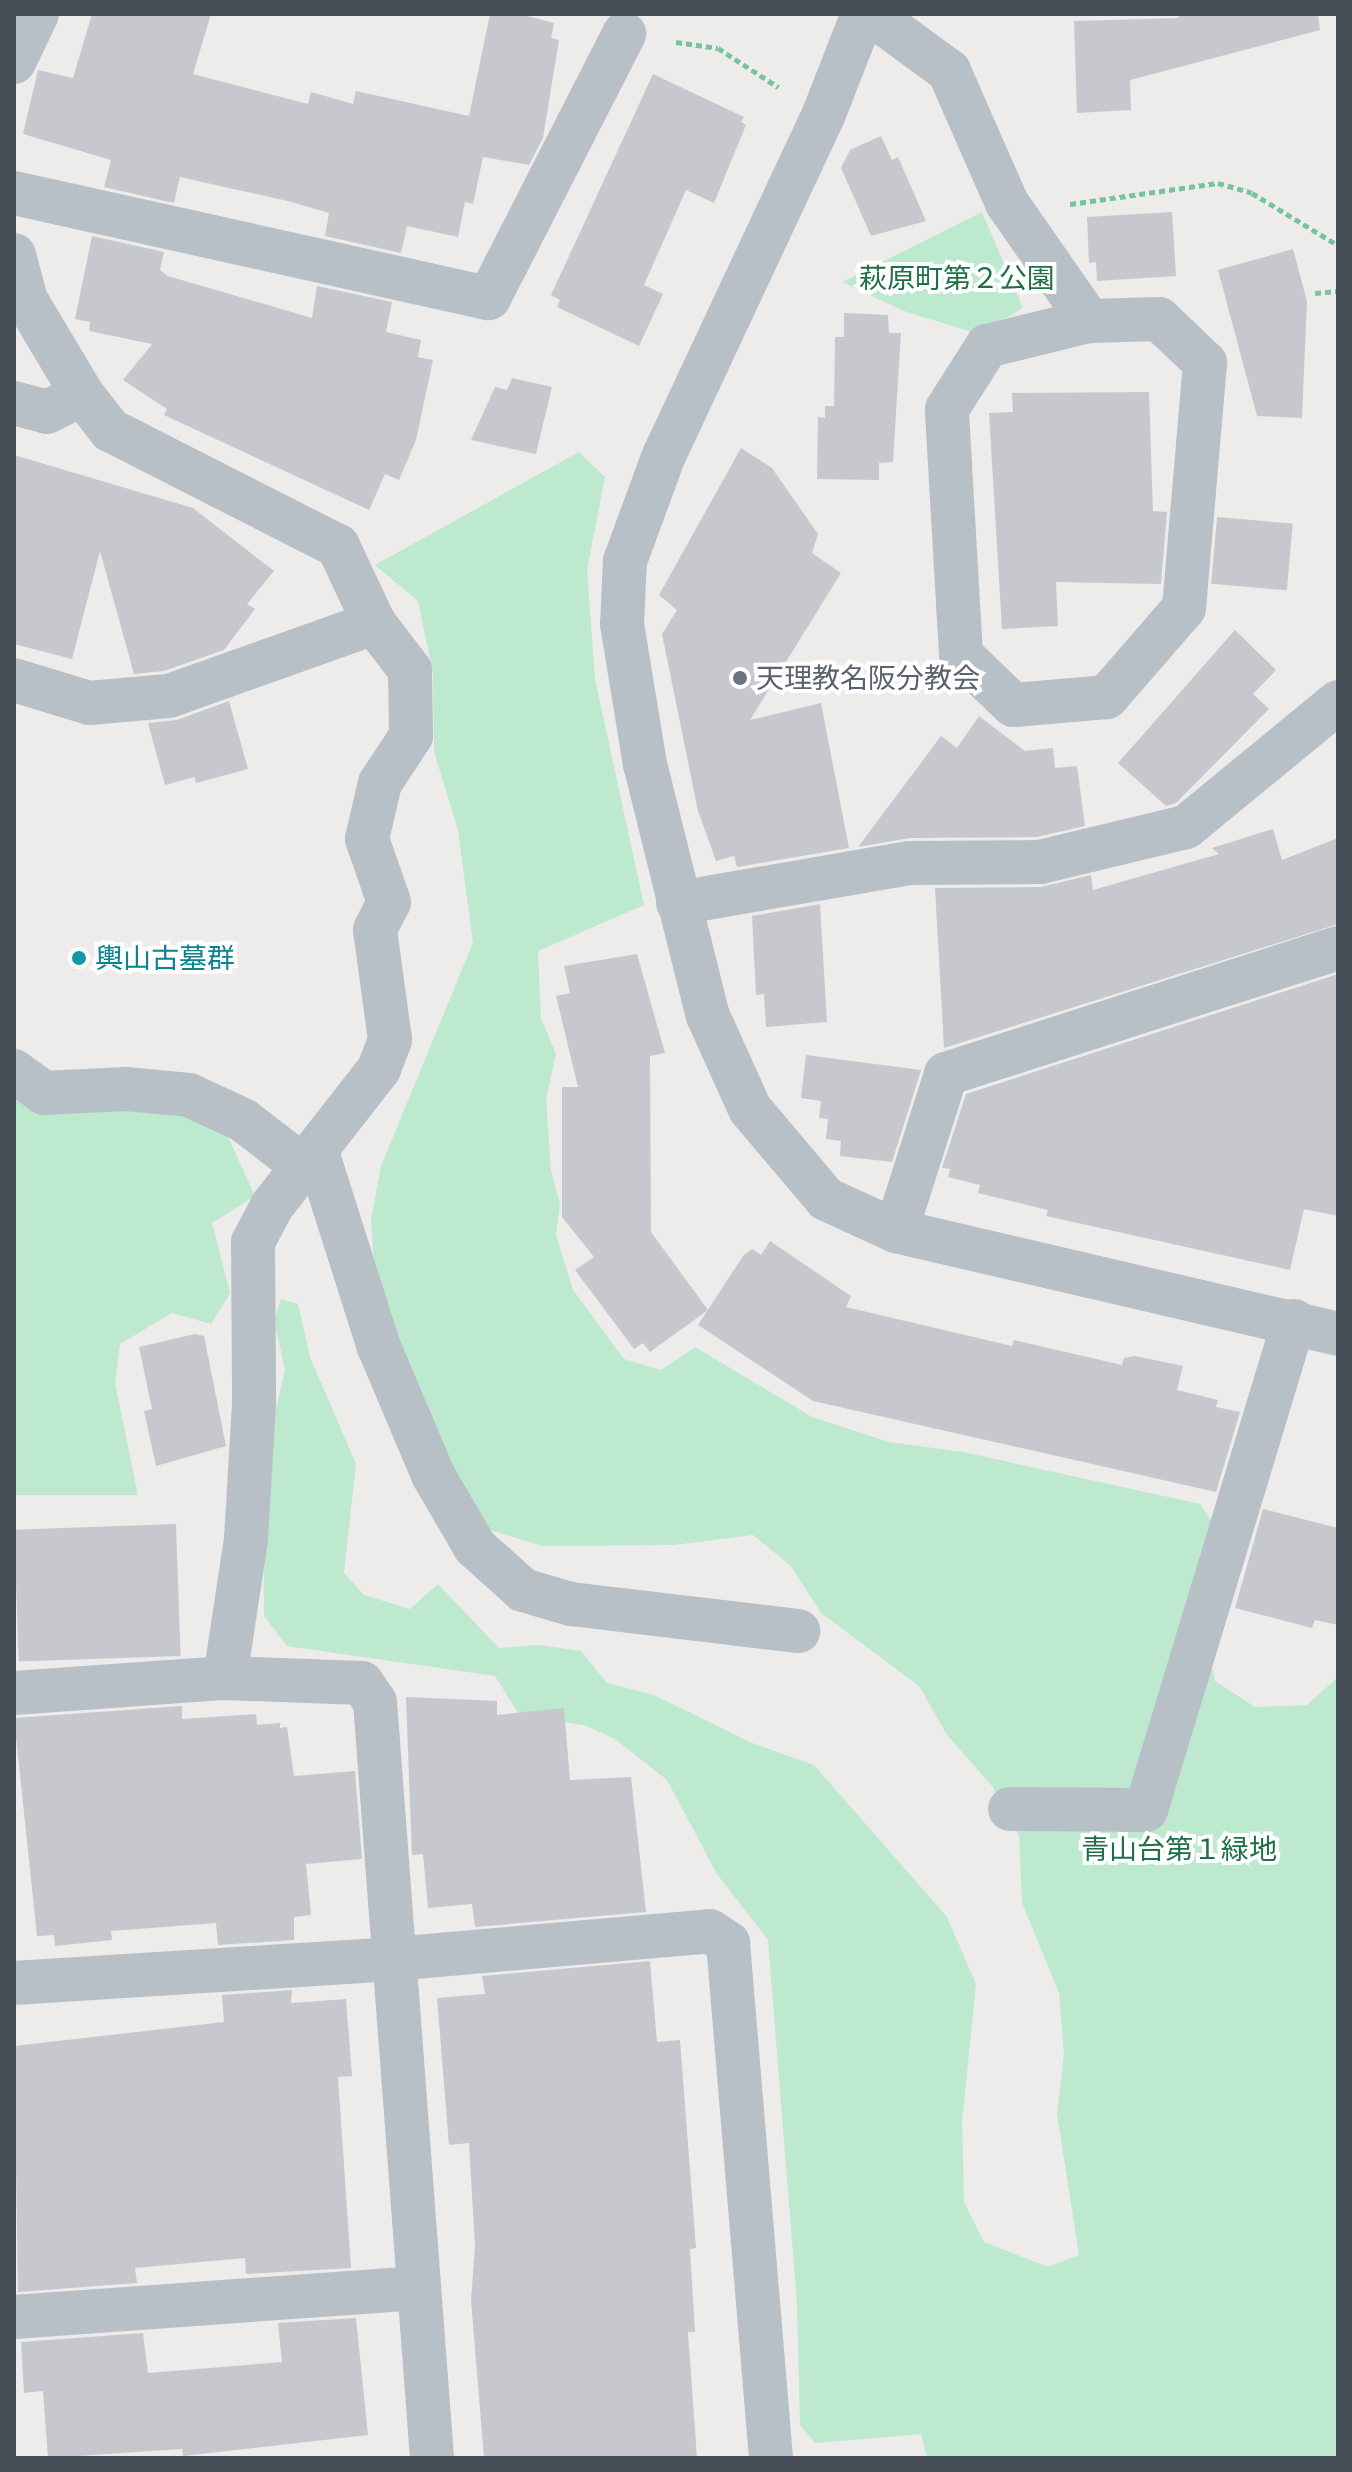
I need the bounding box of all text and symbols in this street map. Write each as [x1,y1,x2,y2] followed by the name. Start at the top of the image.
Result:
[859,261,1055,295] park label: 萩原町第２公園
[756,661,980,695] place label: 天理教名阪分教会
[731,669,749,687] marker: 天理教名阪分教会
[95,941,235,975] place label: 輿山古墓群
[70,949,88,967] marker: 輿山古墓群
[1081,1832,1277,1866] park label: 青山台第１緑地

